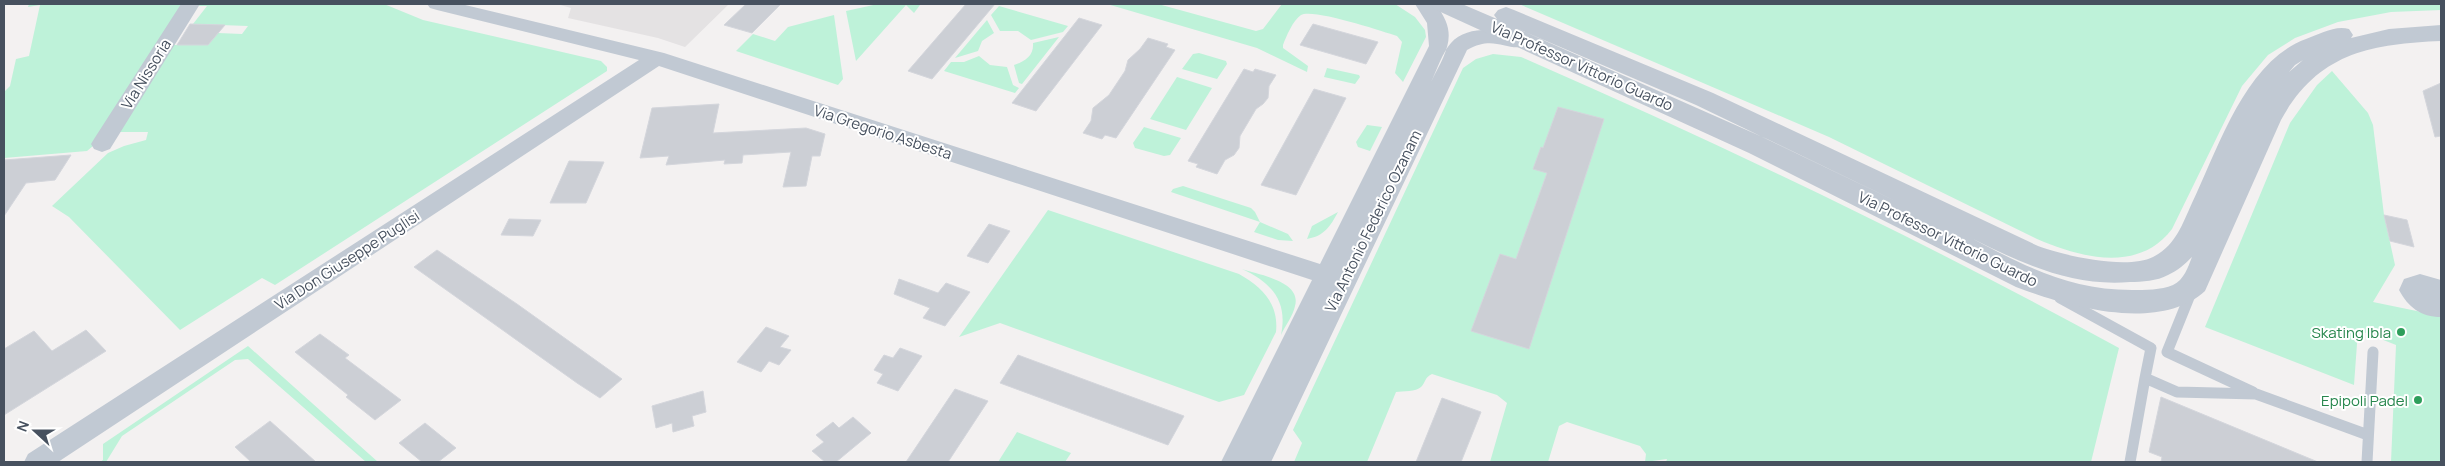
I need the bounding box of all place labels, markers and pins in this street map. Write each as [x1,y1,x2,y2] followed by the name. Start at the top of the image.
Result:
[2311,322,2391,343] place label: Skating Ibla
[2395,326,2407,338] marker: Skating Ibla
[2321,390,2408,411] place label: Epipoli Padel
[2412,394,2424,406] marker: Epipoli Padel

